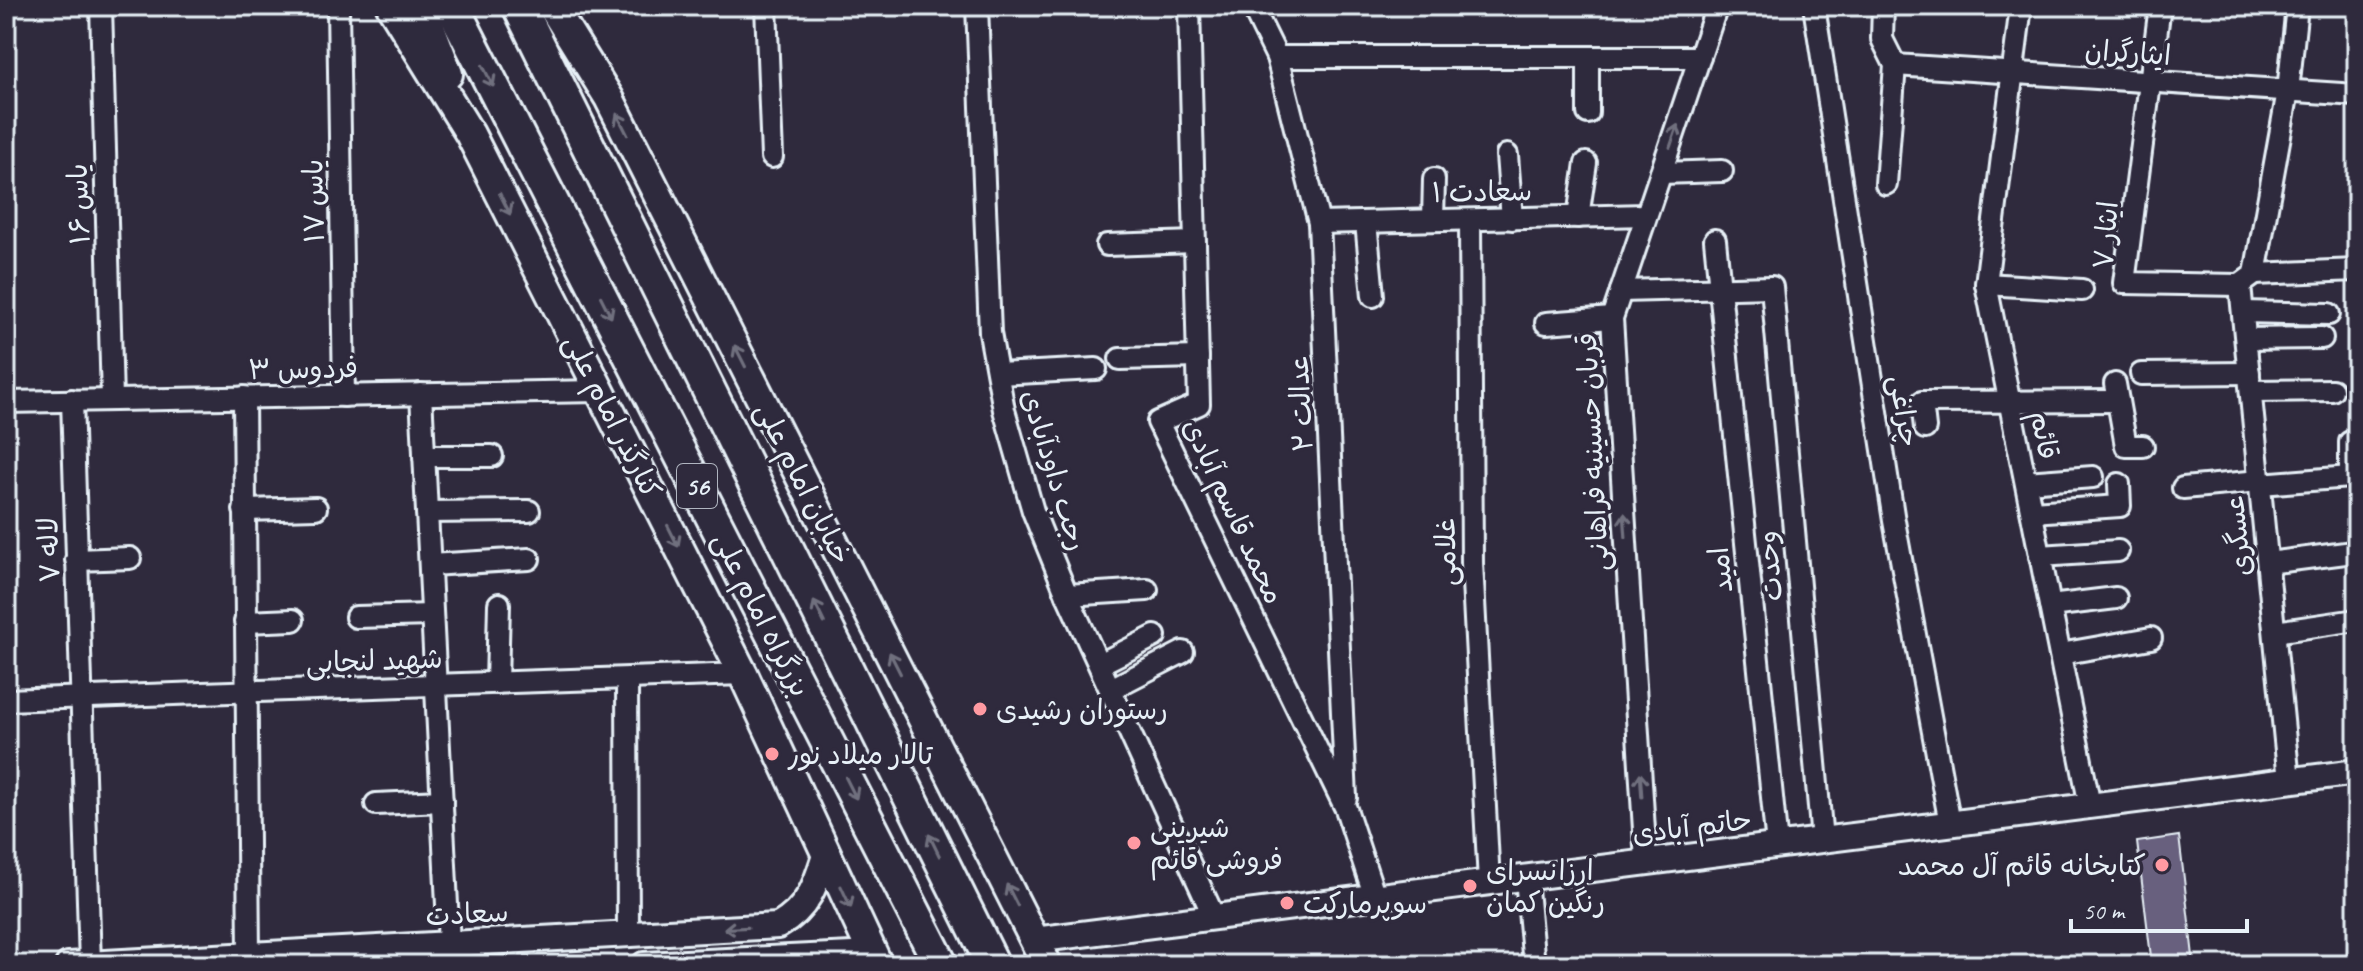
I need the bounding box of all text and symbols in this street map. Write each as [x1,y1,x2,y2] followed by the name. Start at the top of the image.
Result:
[2084,32,2172,73] street label: ایثارگران
[480,63,496,87] one-way arrow
[614,113,630,137] one-way arrow
[1667,123,1682,148] one-way arrow
[295,159,332,243] street label: یاس ۱۷
[60,163,97,245] street label: یاس ۱۶
[1432,173,1532,210] street label: سعادت ۱
[498,192,514,216] one-way arrow
[2085,200,2126,271] street label: ایثار ۷
[598,295,614,319] one-way arrow
[553,328,669,506] street label: کنارگذر امام علی
[1569,332,1616,572] street label: قربان حسینیه فراهانی
[731,345,747,369] one-way arrow
[248,350,358,387] street label: فردوس ۳
[1280,353,1321,453] street label: عدالت ۲
[1882,373,1927,450] street label: چراغی
[1013,385,1096,555] street label: رجب داودآبادی
[744,396,859,572] street label: خیابان امام علی
[2019,408,2066,463] street label: قائم
[1172,413,1292,611] street label: محمد قاسم آبادی
[677,464,717,508] road number: 56
[2216,494,2259,578] street label: عسگری
[1617,512,1632,539] one-way arrow
[30,516,67,584] street label: لاله ۷
[1427,518,1464,586] street label: غلامی
[666,523,682,547] one-way arrow
[702,526,818,704] street label: بزرگراه امام علی
[1749,529,1790,603] street label: وحدت
[1701,545,1740,595] street label: امید
[811,600,826,624] one-way arrow
[305,641,443,680] street label: شهید لنجابی
[886,652,902,676] one-way arrow
[996,692,1168,728] place label: رستوران رشیدی
[971,700,989,718] marker: رستوران رشیدی
[787,737,934,772] place label: تالار میلاد نور
[763,745,781,763] marker: تالار میلاد نور
[1633,772,1648,799] one-way arrow
[844,776,859,800] one-way arrow
[1630,802,1754,855] street label: حاتم آبادی
[1150,810,1283,881] place label: شیرینی فروشی قائم
[926,833,941,857] one-way arrow
[1125,834,1143,852] marker: شیرینی فروشی قائم
[1898,848,2146,887] place label: کتابخانه قائم آل محمد
[1486,853,1605,920] place label: ارزانسرای رنگین کمان
[2153,856,2171,874] marker: کتابخانه قائم آل محمد
[1461,877,1479,895] marker: ارزانسرای رنگین کمان
[2071,883,2247,933] scale bar
[839,884,854,908] one-way arrow
[1003,884,1019,908] one-way arrow
[1303,886,1427,922] place label: سوپرمارکت
[424,894,510,933] street label: سعادت
[1278,894,1296,912] marker: سوپرمارکت
[2083,896,2126,926] text: 50 m
[723,921,750,936] one-way arrow

